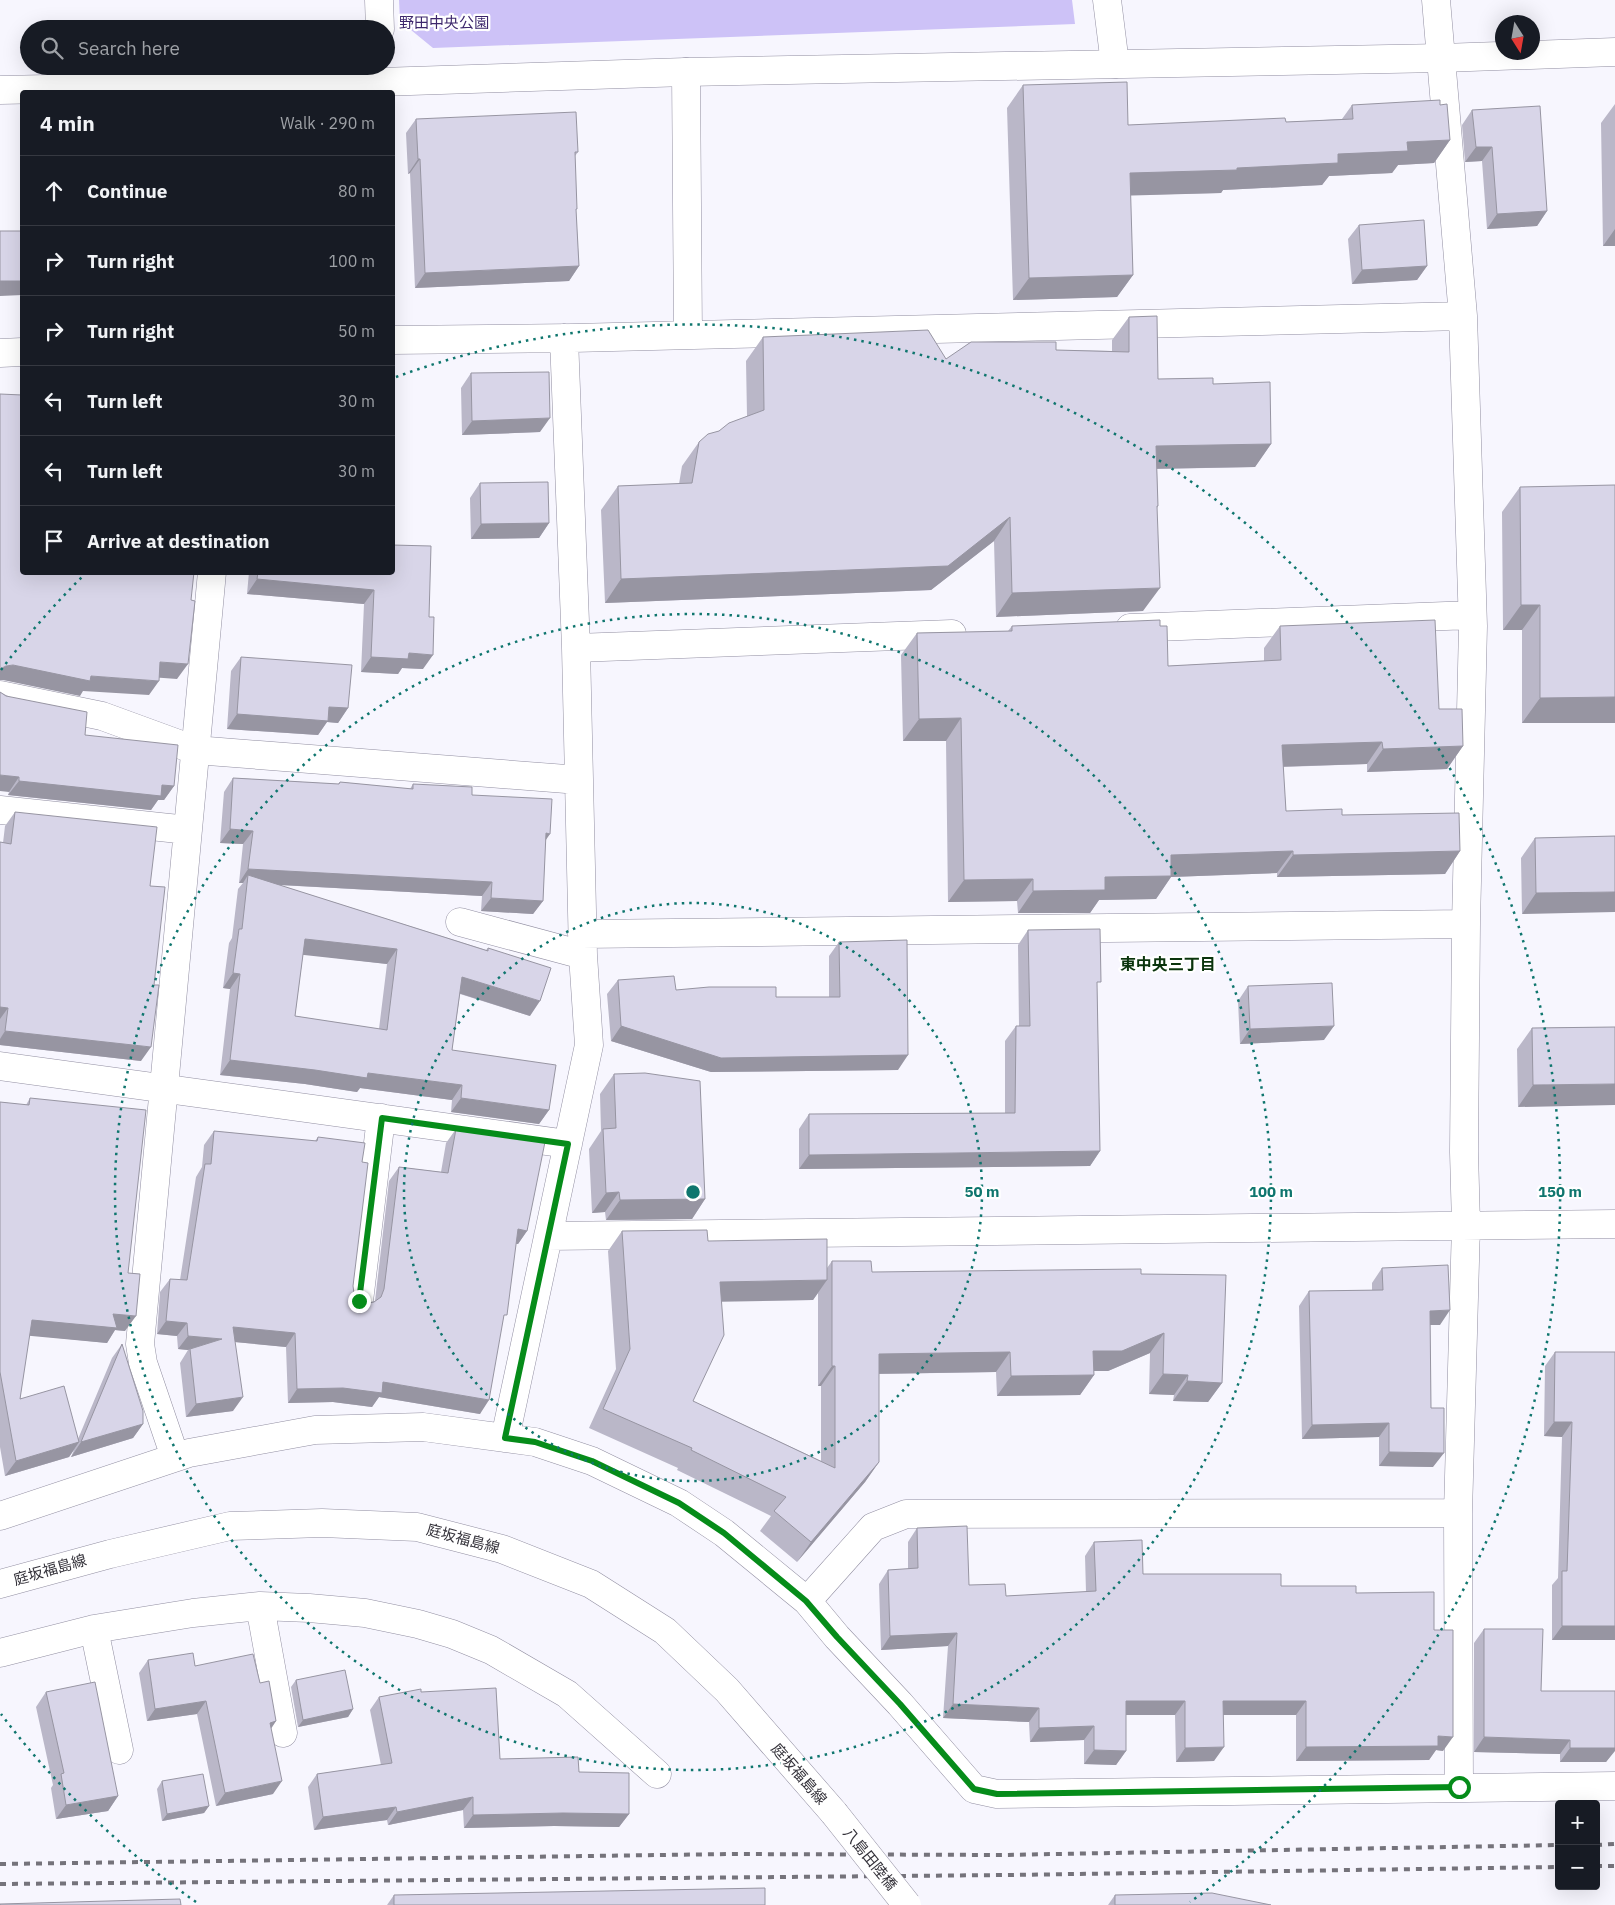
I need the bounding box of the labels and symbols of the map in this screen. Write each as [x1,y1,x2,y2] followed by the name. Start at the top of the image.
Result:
[399,13,489,32] park label: 野田中央公園
[1495,15,1540,60] north arrow
[1120,954,1216,974] district label: 東中央三丁目
[965,1182,999,1201] text: 50 m
[1249,1182,1293,1201] text: 100 m
[1538,1182,1582,1201] text: 150 m
[684,1183,702,1201] centre of rings
[348,1290,371,1313] route end
[424,1520,502,1557] street label: 庭坂福島線
[11,1550,89,1589] street label: 庭坂福島線
[768,1739,831,1808] street label: 庭坂福島線
[1448,1776,1471,1799] route start
[839,1824,901,1894] street label: 八島田陸橋

